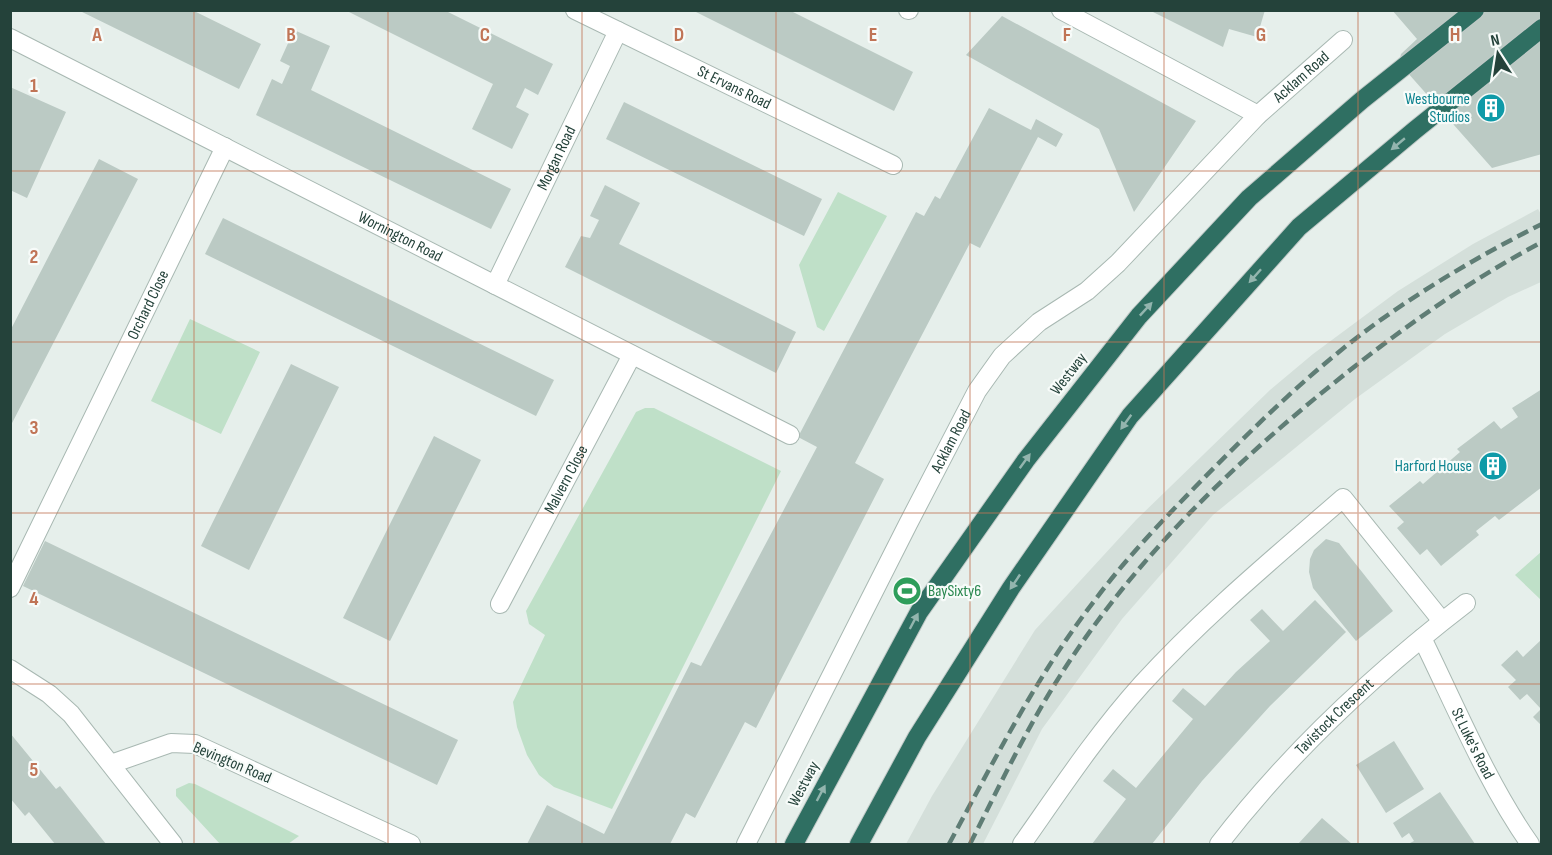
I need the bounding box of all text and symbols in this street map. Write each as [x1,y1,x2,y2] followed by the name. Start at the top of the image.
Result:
[91,23,102,47] text: A
[286,23,296,47] text: B
[480,23,490,47] text: C
[674,23,684,47] text: D
[869,23,877,47] text: E
[1063,23,1071,47] text: F
[1256,23,1266,47] text: G
[1450,23,1460,47] text: H
[1468,24,1528,84] north arrow
[1489,31,1501,51] text: N
[1269,47,1333,107] street label: Acklam Road
[694,62,774,114] street label: St Ervans Road
[30,74,38,98] text: 1
[1405,90,1470,127] place label: Westbourne Studios
[1475,92,1507,124] building icon: Westbourne Studios
[533,123,580,193] street label: Morgan Road
[1391,137,1406,150] one-way arrow
[355,207,446,266] street label: Wornington Road
[30,245,38,269] text: 2
[123,267,173,343] street label: Orchard Close
[1249,268,1262,283] one-way arrow
[1139,302,1153,316] one-way arrow
[1047,349,1091,399] street label: Westway
[926,406,975,477] street label: Acklam Road
[1120,414,1132,430] one-way arrow
[30,416,39,440] text: 3
[540,442,592,517] street label: Malvern Close
[1477,450,1509,482] building icon: Harford House
[1019,454,1031,470] one-way arrow
[1395,457,1472,476] place label: Harford House
[1009,574,1021,590] one-way arrow
[891,575,923,607] sports icon: BaySixty6
[928,582,981,601] place label: BaySixty6
[29,587,39,611] text: 4
[909,612,919,629] one-way arrow
[1291,674,1378,759] street label: Tavistock Crescent
[1447,705,1498,782] street label: St Luke's Road
[190,738,274,788] street label: Bevington Road
[30,758,39,782] text: 5
[784,758,824,810] street label: Westway
[816,784,826,802] one-way arrow

